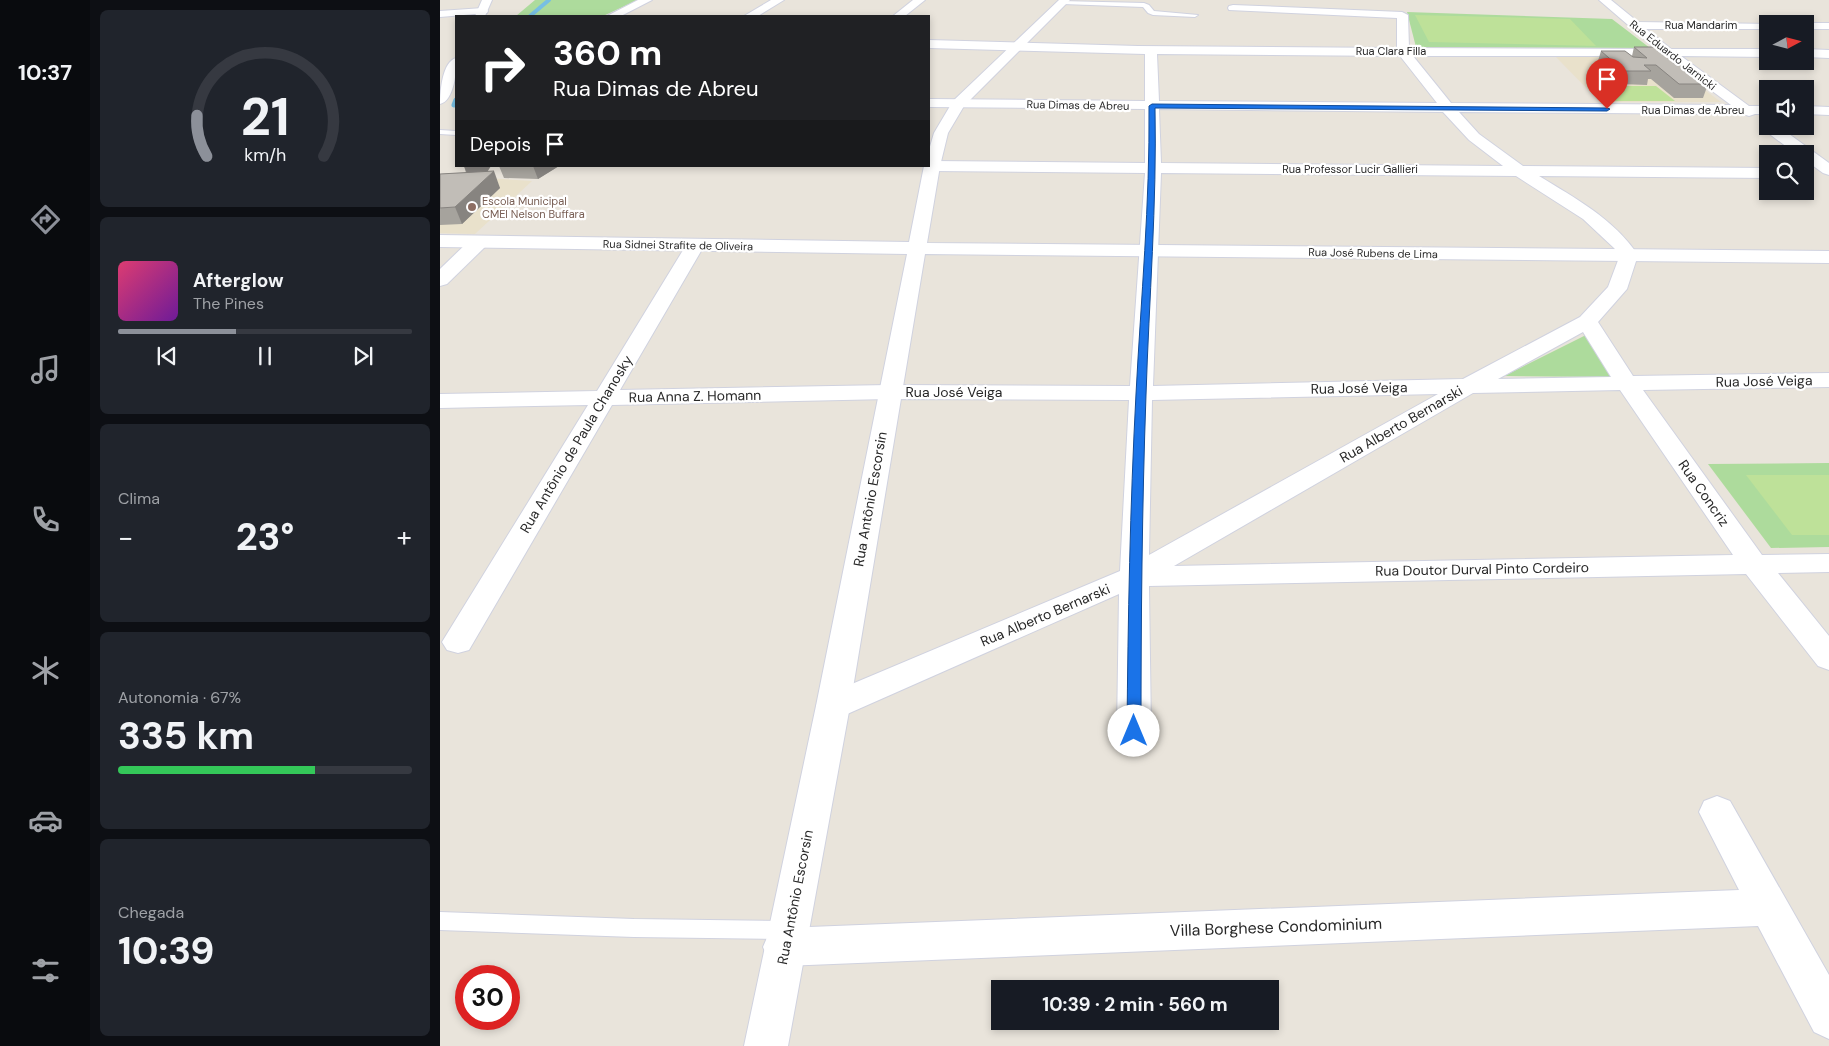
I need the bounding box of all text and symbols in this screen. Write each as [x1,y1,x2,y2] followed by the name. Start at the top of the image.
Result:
[1759,15,1814,70] north arrow
[1759,15,1814,200] map controls
[1627,17,1719,93] street label: Rua Eduardo Jarnicki
[1665,18,1738,32] street label: Rua Mandarim
[553,30,662,76] text: 360 m
[470,35,535,100] icon: right
[1356,44,1426,58] street label: Rua Clara Filla
[18,58,72,87] text: 10:37
[1586,58,1628,109] pin
[1593,65,1621,93] icon: arrive
[553,74,759,103] text: Rua Dimas de Abreu
[1759,80,1814,135] button: sound
[241,83,289,151] text: 21
[1026,97,1130,113] street label: Rua Dimas de Abreu
[1642,103,1744,117] street label: Rua Dimas de Abreu
[541,130,569,158] icon: arrive
[470,132,531,157] text: Depois
[244,143,286,167] text: km/h
[1759,145,1814,200] button: search
[1282,162,1418,176] street label: Rua Professor Lucir Gallieri
[482,194,585,221] place label: Escola Municipal CMEI Nelson Buffara
[466,201,478,213] marker: Escola Municipal CMEI Nelson Buffara
[28,202,63,237] icon: directions
[603,237,753,253] street label: Rua Sidnei Strafite de Oliveira
[1308,245,1438,261] street label: Rua José Rubens de Lima
[193,268,284,293] text: Afterglow
[193,293,264,314] text: The Pines
[153,342,181,370] icon: previous
[251,342,279,370] icon: pause
[349,342,377,370] icon: next
[28,352,63,387] icon: music
[516,352,636,536] street label: Rua Antônio de Paula Chanosky
[1715,371,1813,391] street label: Rua José Veiga
[1310,378,1408,398] street label: Rua José Veiga
[1336,381,1466,467] street label: Rua Alberto Bernarski
[906,383,1002,401] street label: Rua José Veiga
[629,386,761,406] street label: Rua Anna Z. Homann
[849,430,891,568] street label: Rua Antônio Escorsin
[1675,456,1733,530] street label: Rua Concriz
[118,488,160,509] text: Clima
[28,502,63,537] icon: phone
[236,512,294,562] text: 23°
[118,519,133,556] text: −
[397,519,412,556] text: +
[1375,558,1589,580] street label: Rua Doutor Durval Pinto Cordeiro
[977,580,1113,650] street label: Rua Alberto Bernarski
[28,653,63,688] icon: climate
[118,687,241,708] text: Autonomia · 67%
[1107,704,1159,756] position arrow
[118,711,254,761] text: 335 km
[28,803,63,838] icon: car
[773,828,817,966] street label: Rua Antônio Escorsin
[118,902,184,923] text: Chegada
[1170,913,1382,941] street label: Villa Borghese Condominium
[118,926,214,976] text: 10:39
[28,953,63,988] icon: filters
[455,965,520,1030] speed limit sign: 30
[1042,992,1228,1017] text: 10:39 · 2 min · 560 m

